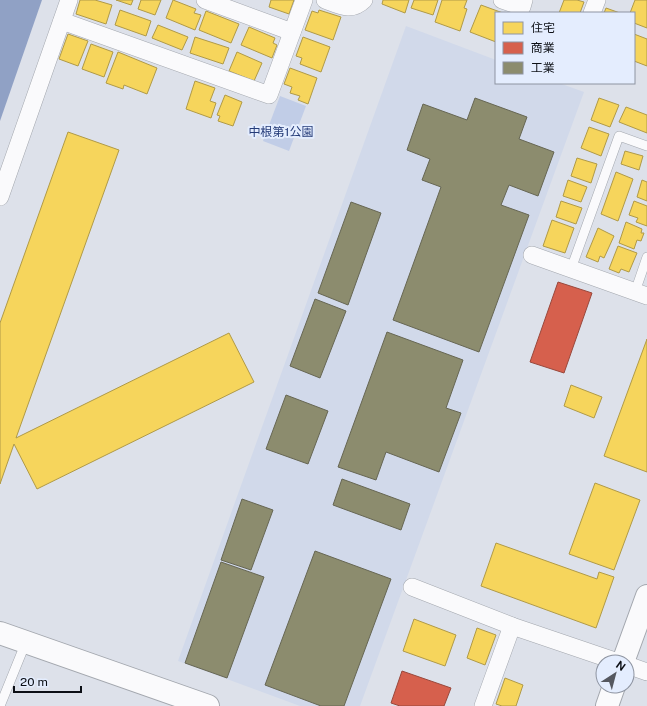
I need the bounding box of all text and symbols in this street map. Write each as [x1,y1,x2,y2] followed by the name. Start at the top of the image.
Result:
[495,12,635,84] legend
[531,21,555,35] text: 住宅
[531,41,555,55] text: 商業
[531,61,555,75] text: 工業
[249,125,313,139] park label: 中根第1公園
[595,654,635,694] north arrow
[614,659,628,673] text: N
[14,668,81,694] scale bar
[20,675,48,689] text: 20 m

